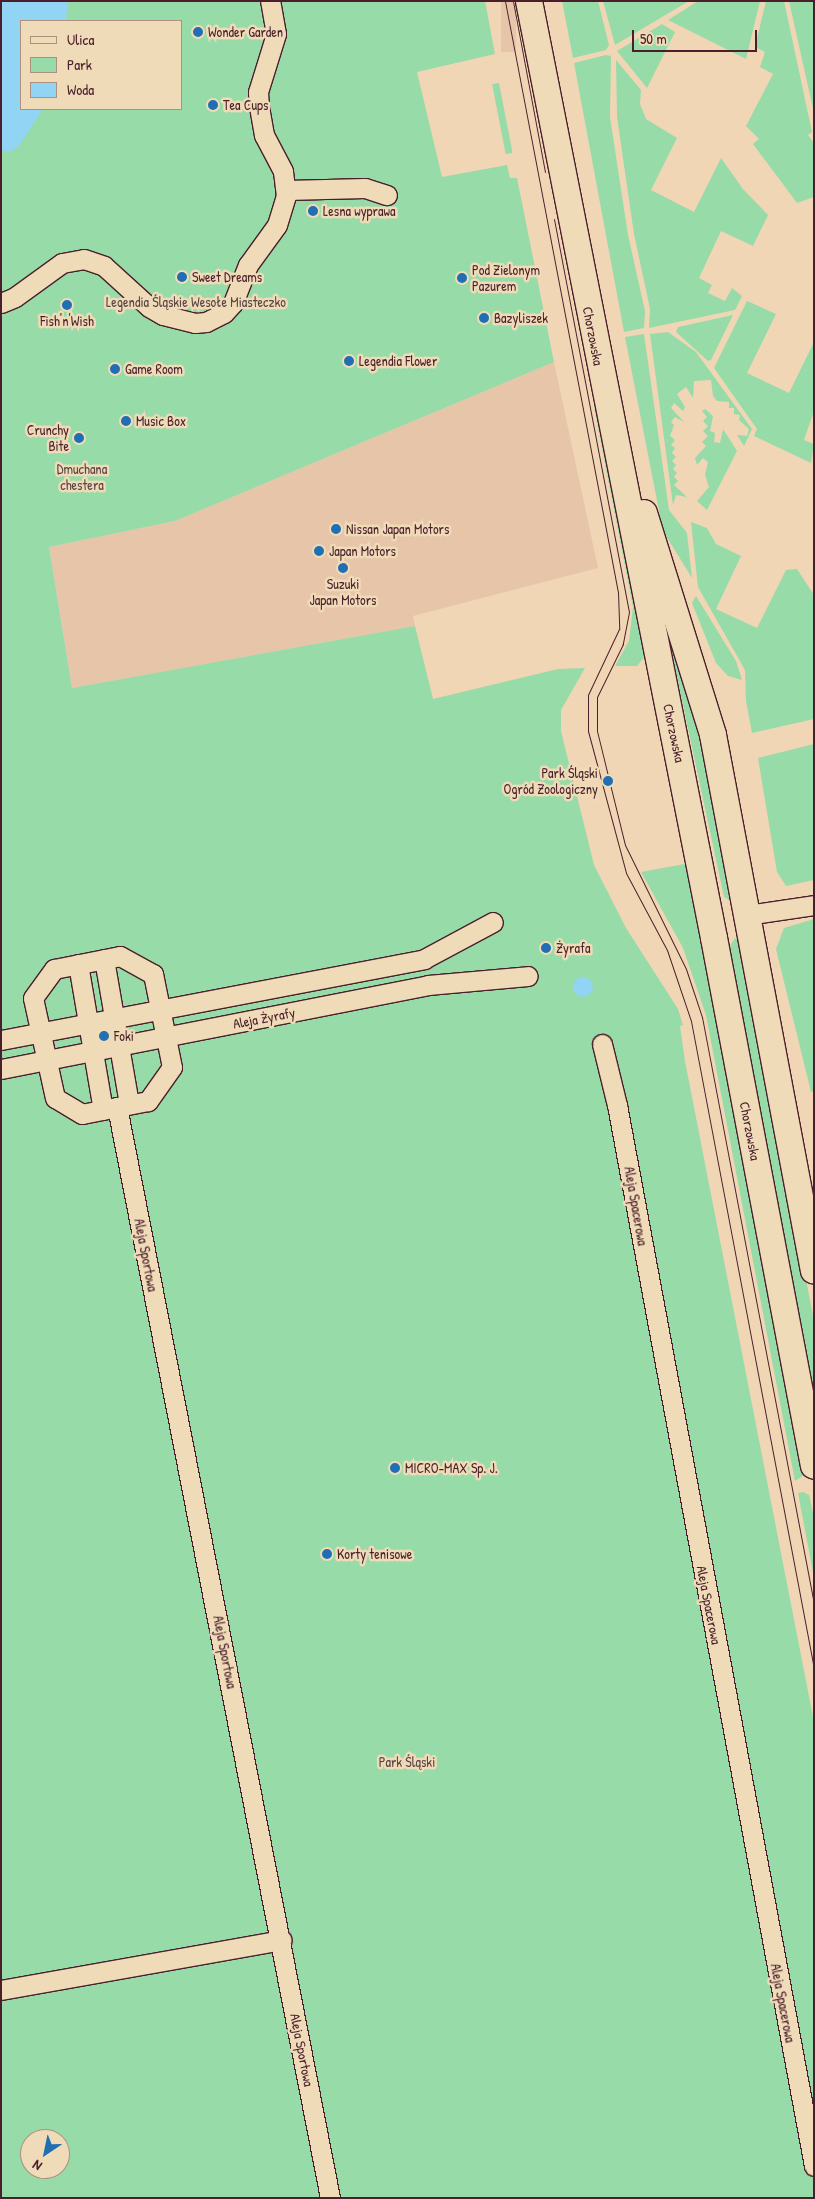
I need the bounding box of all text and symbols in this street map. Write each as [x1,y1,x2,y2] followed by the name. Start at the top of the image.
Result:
[20,20,182,110] legend
[635,20,760,52] scale bar
[208,24,283,40] place label: Wonder Garden
[192,26,204,38] marker: Wonder Garden
[640,28,667,49] text: 50 m
[67,29,94,50] text: Ulica
[67,54,92,75] text: Park
[67,79,94,100] text: Woda
[223,97,268,113] place label: Tea Cups
[207,99,219,111] marker: Tea Cups
[323,203,395,219] place label: Lesna wyprawa
[307,205,319,217] marker: Lesna wyprawa
[472,262,540,294] place label: Pod Zielonym Pazurem
[192,269,262,285] place label: Sweet Dreams
[176,271,188,283] marker: Sweet Dreams
[456,272,468,284] marker: Pod Zielonym Pazurem
[106,294,286,310] park label: Legendia Śląskie Wesołe Miasteczko
[61,299,73,311] marker: Fish'n'Wish
[579,305,607,367] street label: Chorzowska
[494,310,548,326] place label: Bazyliszek
[478,312,490,324] marker: Bazyliszek
[40,313,94,329] place label: Fish'n'Wish
[359,353,437,369] place label: Legendia Flower
[343,355,355,367] marker: Legendia Flower
[125,361,183,377] place label: Game Room
[109,363,121,375] marker: Game Room
[136,413,186,429] place label: Music Box
[120,415,132,427] marker: Music Box
[27,422,69,454] place label: Crunchy Bite
[73,432,85,444] marker: Crunchy Bite
[57,461,107,494] park label: Dmuchana chestera
[346,521,449,537] place label: Nissan Japan Motors
[330,523,342,535] marker: Nissan Japan Motors
[329,543,396,559] place label: Japan Motors
[313,545,325,557] marker: Japan Motors
[337,562,349,574] marker: Suzuki Japan Motors
[310,576,376,608] place label: Suzuki Japan Motors
[660,702,688,764] street label: Chorzowska
[503,765,598,798] place label: Park Śląski Ogród Zoologiczny
[602,775,614,787] marker: Park Śląski Ogród Zoologiczny
[556,940,590,956] place label: Żyrafa
[540,942,552,954] marker: Żyrafa
[231,1004,297,1032] street label: Aleja Żyrafy
[114,1028,134,1044] place label: Foki
[98,1030,110,1042] marker: Foki
[736,1100,764,1162] street label: Chorzowska
[621,1165,651,1247] street label: Aleja Spacerowa
[131,1217,161,1293] street label: Aleja Sportowa
[405,1460,498,1476] place label: MICRO-MAX Sp. J.
[389,1462,401,1474] marker: MICRO-MAX Sp. J.
[337,1546,412,1562] place label: Korty tenisowe
[321,1548,333,1560] marker: Korty tenisowe
[693,1564,725,1646] street label: Aleja Spacerowa
[210,1614,240,1690] street label: Aleja Sportowa
[379,1754,435,1770] park label: Park Śląski
[767,1962,799,2044] street label: Aleja Spacerowa
[287,2012,317,2088] street label: Aleja Sportowa
[20,2129,70,2179] north arrow
[28,2156,45,2176] text: N

